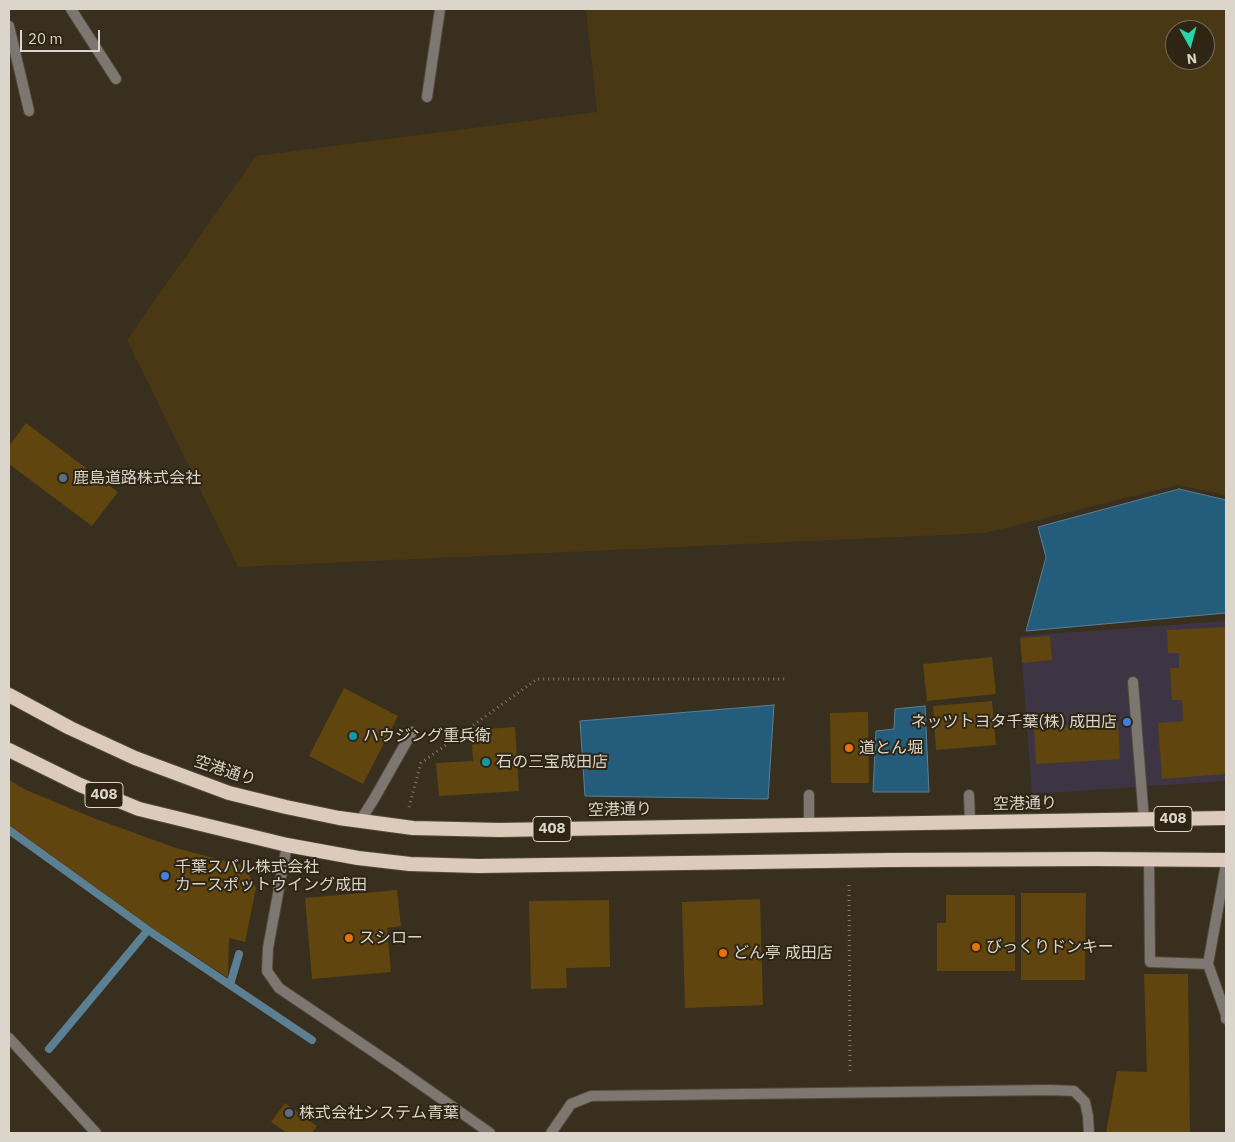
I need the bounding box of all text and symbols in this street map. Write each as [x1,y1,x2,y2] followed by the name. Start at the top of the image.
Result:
[22,20,102,52] scale bar
[1165,20,1215,70] north arrow
[28,29,63,48] text: 20 m
[1186,49,1198,68] text: N
[73,468,201,488] place label: 鹿島道路株式会社
[57,472,69,484] marker: 鹿島道路株式会社
[911,712,1117,732] place label: ネッツトヨタ千葉(株) 成田店
[1121,716,1133,728] marker: ネッツトヨタ千葉(株) 成田店
[363,726,491,746] place label: ハウジング重兵衛
[347,730,359,742] marker: ハウジング重兵衛
[859,738,923,758] place label: 道とん堀
[843,742,855,754] marker: 道とん堀
[192,752,258,790] street label: 空港通り
[496,752,608,772] place label: 石の三宝成田店
[480,756,492,768] marker: 石の三宝成田店
[85,782,123,808] road number: 408
[993,794,1057,814] street label: 空港通り
[588,800,652,820] street label: 空港通り
[1154,806,1192,832] road number: 408
[533,816,571,842] road number: 408
[175,857,367,895] place label: 千葉スバル株式会社 カースポットウイング成田
[159,870,171,882] marker: 千葉スバル株式会社 カースポットウイング成田
[359,928,423,948] place label: スシロー
[343,932,355,944] marker: スシロー
[986,937,1114,957] place label: びっくりドンキー
[970,941,982,953] marker: びっくりドンキー
[733,943,833,963] place label: どん亭 成田店
[717,947,729,959] marker: どん亭 成田店
[299,1103,459,1123] place label: 株式会社システム青葉
[283,1107,295,1119] marker: 株式会社システム青葉

